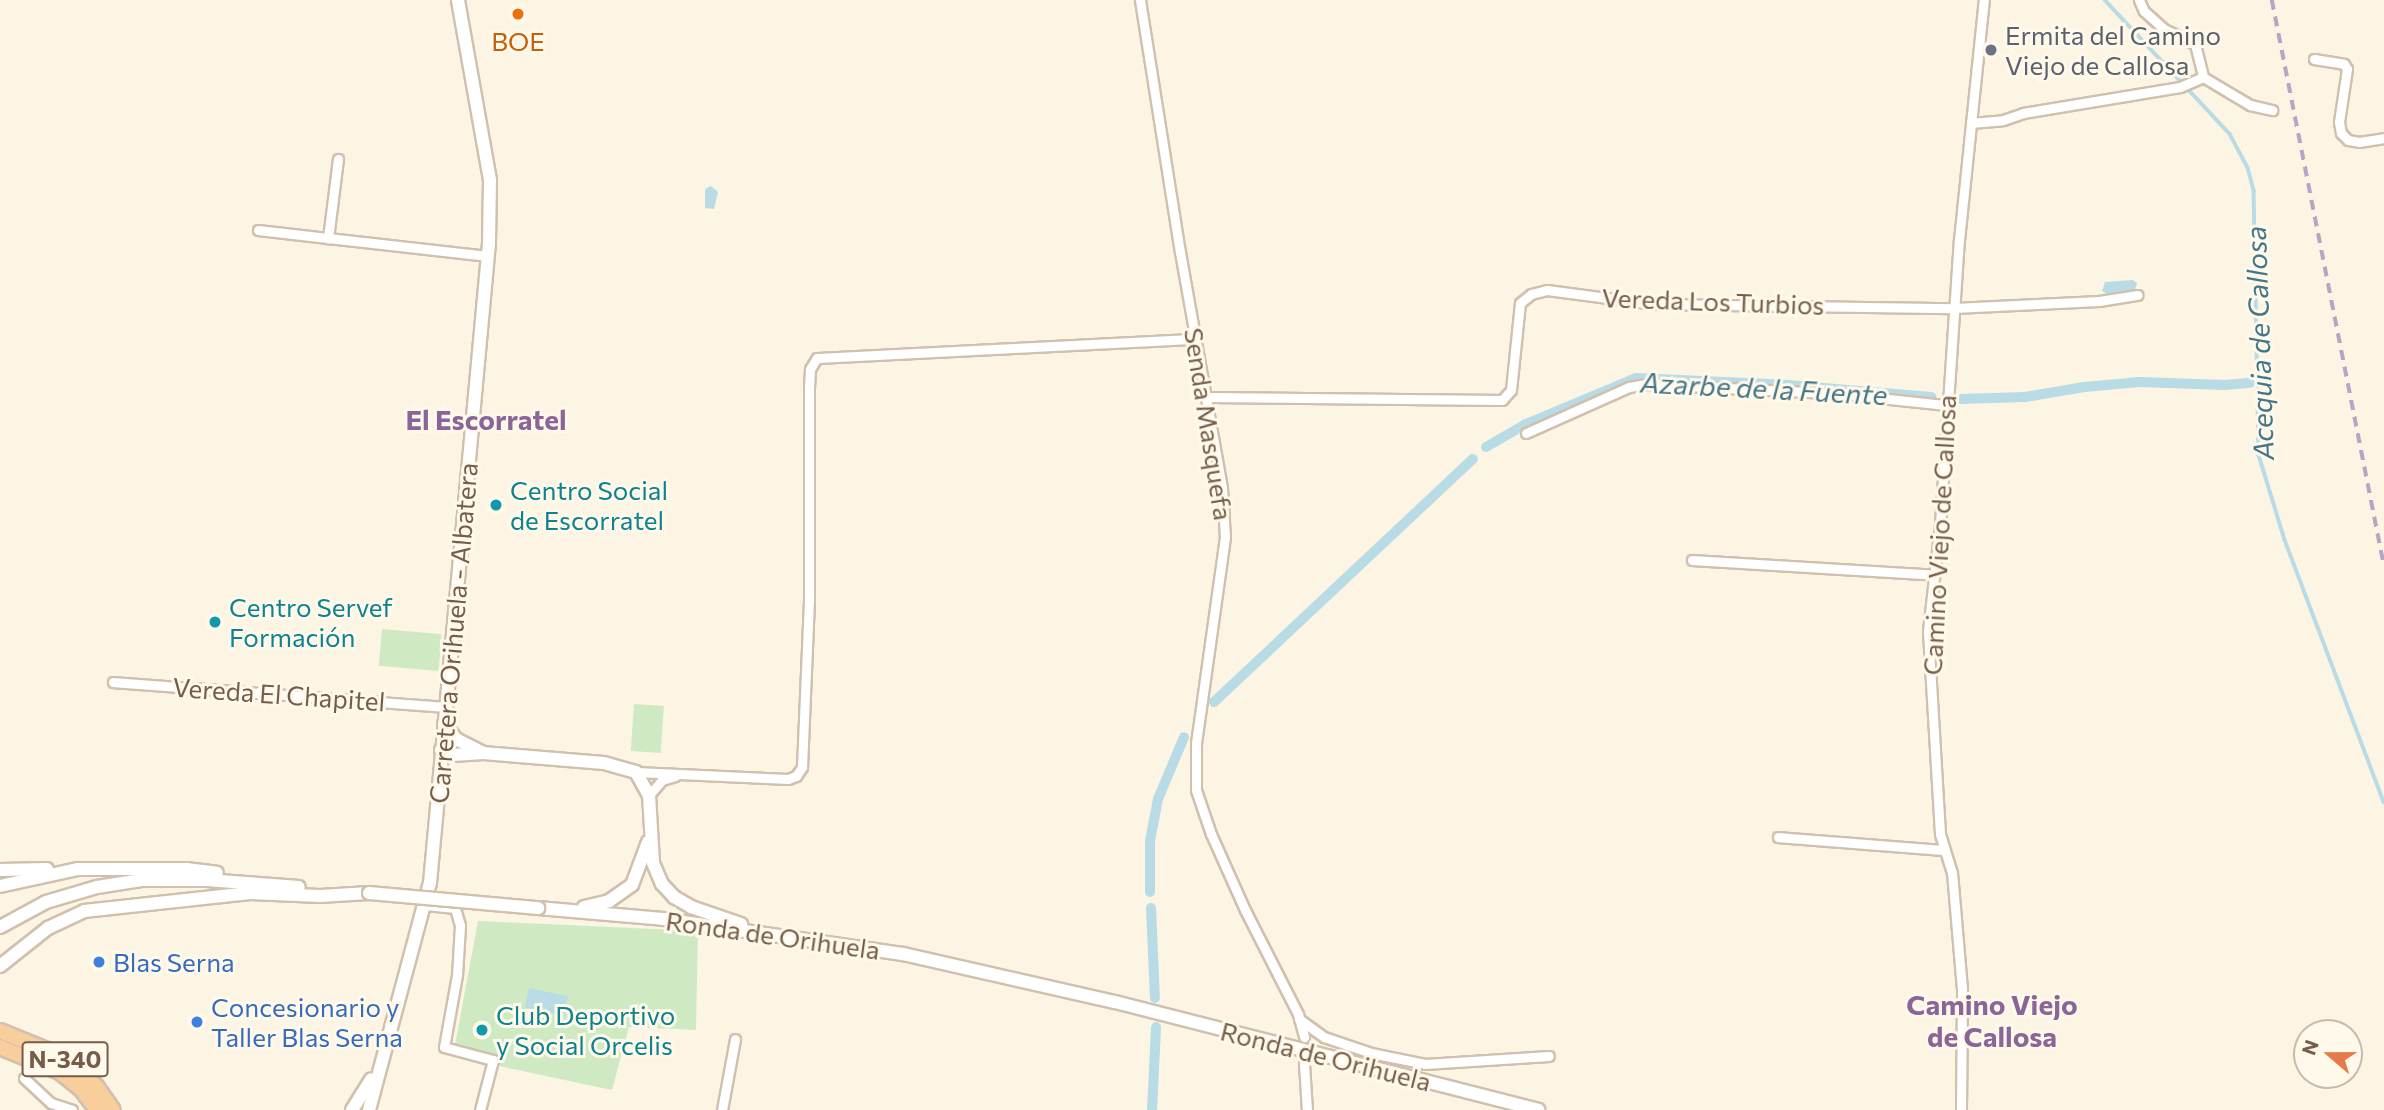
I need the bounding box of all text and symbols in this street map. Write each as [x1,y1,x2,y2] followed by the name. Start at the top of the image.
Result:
[510,6,526,22] marker: BOE
[2005,19,2221,80] place label: Ermita del Camino Viejo de Callosa
[491,25,545,57] place label: BOE
[1983,42,1999,58] marker: Ermita del Camino Viejo de Callosa
[2238,225,2280,461] water label: Acequia de Callosa
[1601,282,1825,320] street label: Vereda Los Turbios
[1178,326,1240,522] street label: Senda Masquefa
[1640,365,1888,411] water label: Azarbe de la Fuente
[1916,394,1962,676] street label: Camino Viejo de Callosa
[405,402,567,436] district label: El Escorratel
[423,461,483,805] street label: Carretera Orihuela - Albatera
[510,474,668,536] place label: Centro Social de Escorratel
[488,497,504,513] marker: Centro Social de Escorratel
[229,591,393,652] place label: Centro Servef Formación
[207,614,223,630] marker: Centro Servef Formación
[172,671,386,717] street label: Vereda El Chapitel
[664,905,882,965] street label: Ronda de Orihuela
[113,946,235,978] place label: Blas Serna
[91,954,107,970] marker: Blas Serna
[1906,987,2078,1053] district label: Camino Viejo de Callosa
[211,991,403,1052] place label: Concesionario y Taller Blas Serna
[496,999,675,1060] place label: Club Deportivo y Social Orcelis
[189,1014,205,1030] marker: Concesionario y Taller Blas Serna
[1217,1015,1435,1097] street label: Ronda de Orihuela
[2293,1019,2363,1089] north arrow
[474,1022,490,1038] marker: Club Deportivo y Social Orcelis
[2296,1037,2323,1058] text: N
[21,1038,109,1079] road number: N-340

